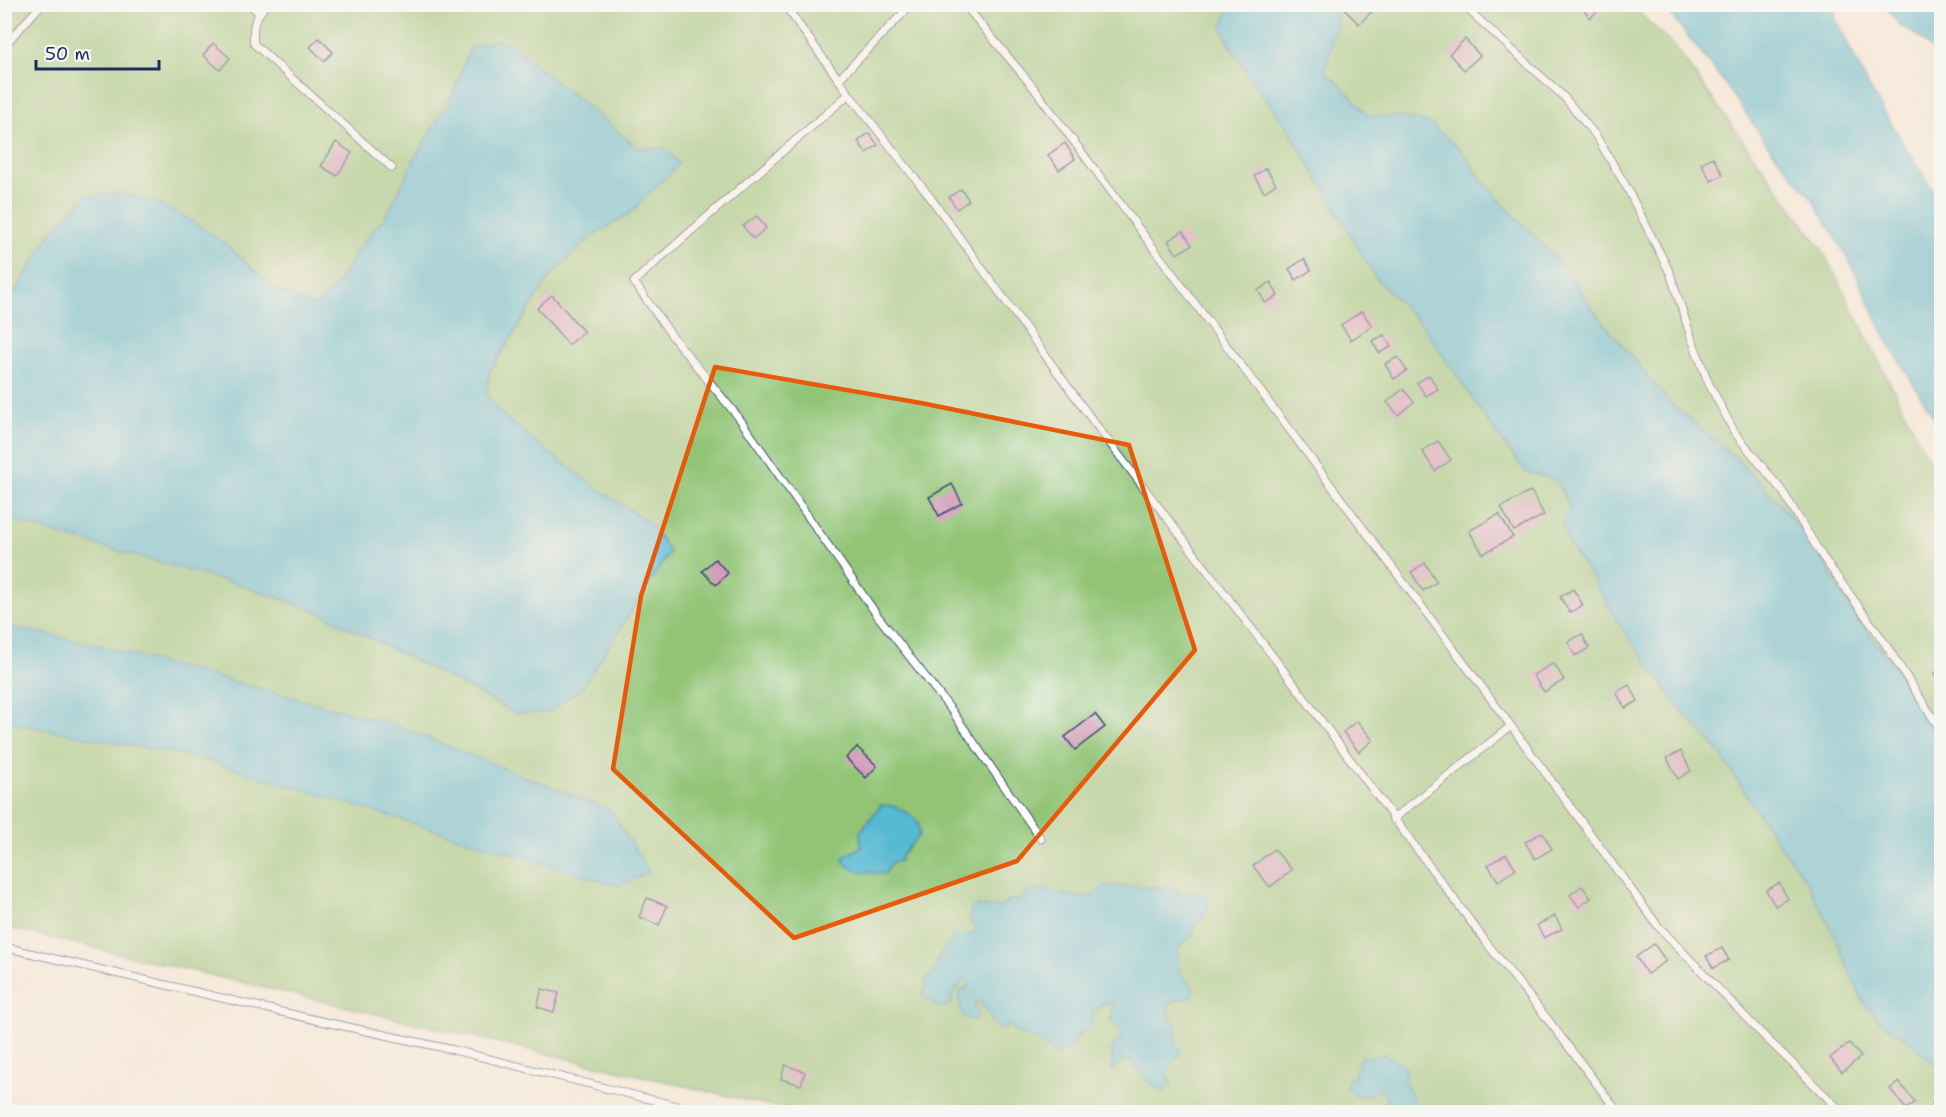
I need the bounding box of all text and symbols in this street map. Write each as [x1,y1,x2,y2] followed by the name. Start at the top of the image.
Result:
[36,33,159,71] scale bar
[45,42,90,66] text: 50 m

